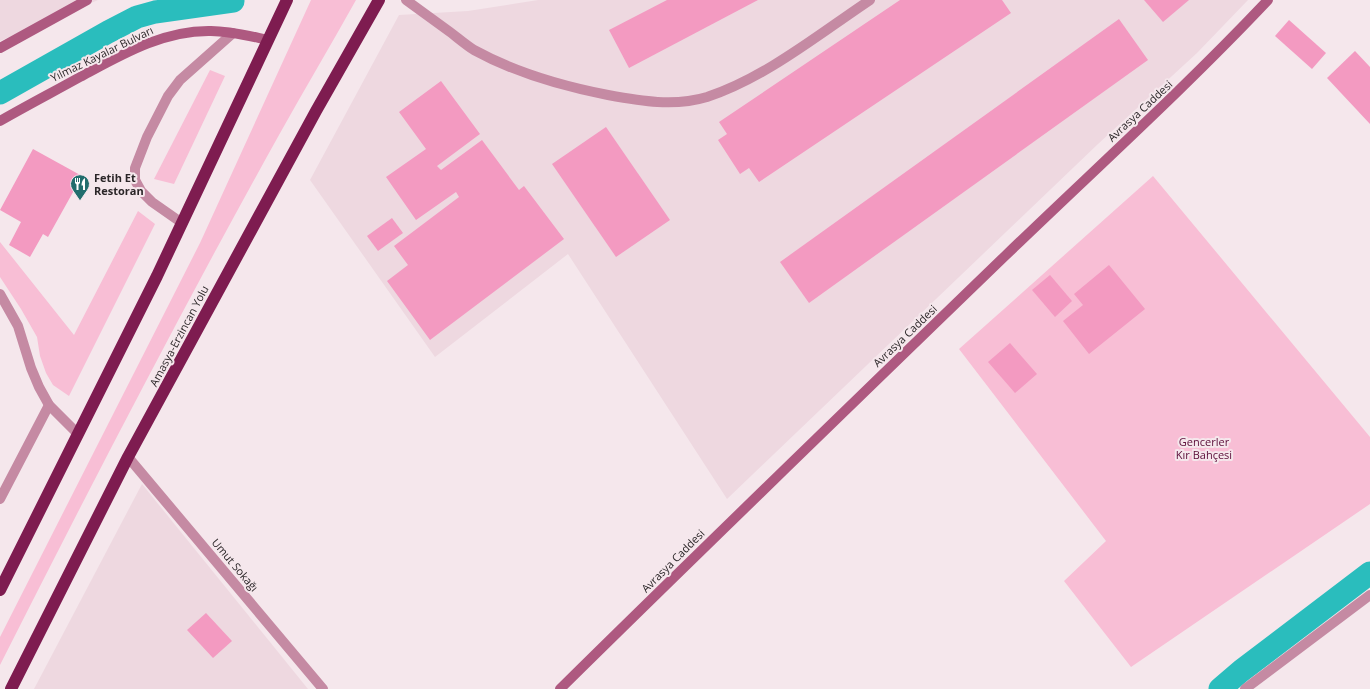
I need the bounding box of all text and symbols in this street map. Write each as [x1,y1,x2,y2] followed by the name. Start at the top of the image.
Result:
[48,22,156,85] street label: Yılmaz Kayalar Bulvarı
[1104,77,1175,145] street label: Avrasya Caddesi
[94,170,144,198] place label: Fetih Et Restoran
[69,173,91,201] restaurant icon: Fetih Et Restoran
[146,283,212,389] street label: Amasya-Erzincan Yolu
[869,301,940,370] street label: Avrasya Caddesi
[1176,434,1232,462] park label: Gencerler Kır Bahçesi
[638,526,707,595] street label: Avrasya Caddesi
[209,535,262,594] street label: Umut Sokağı

